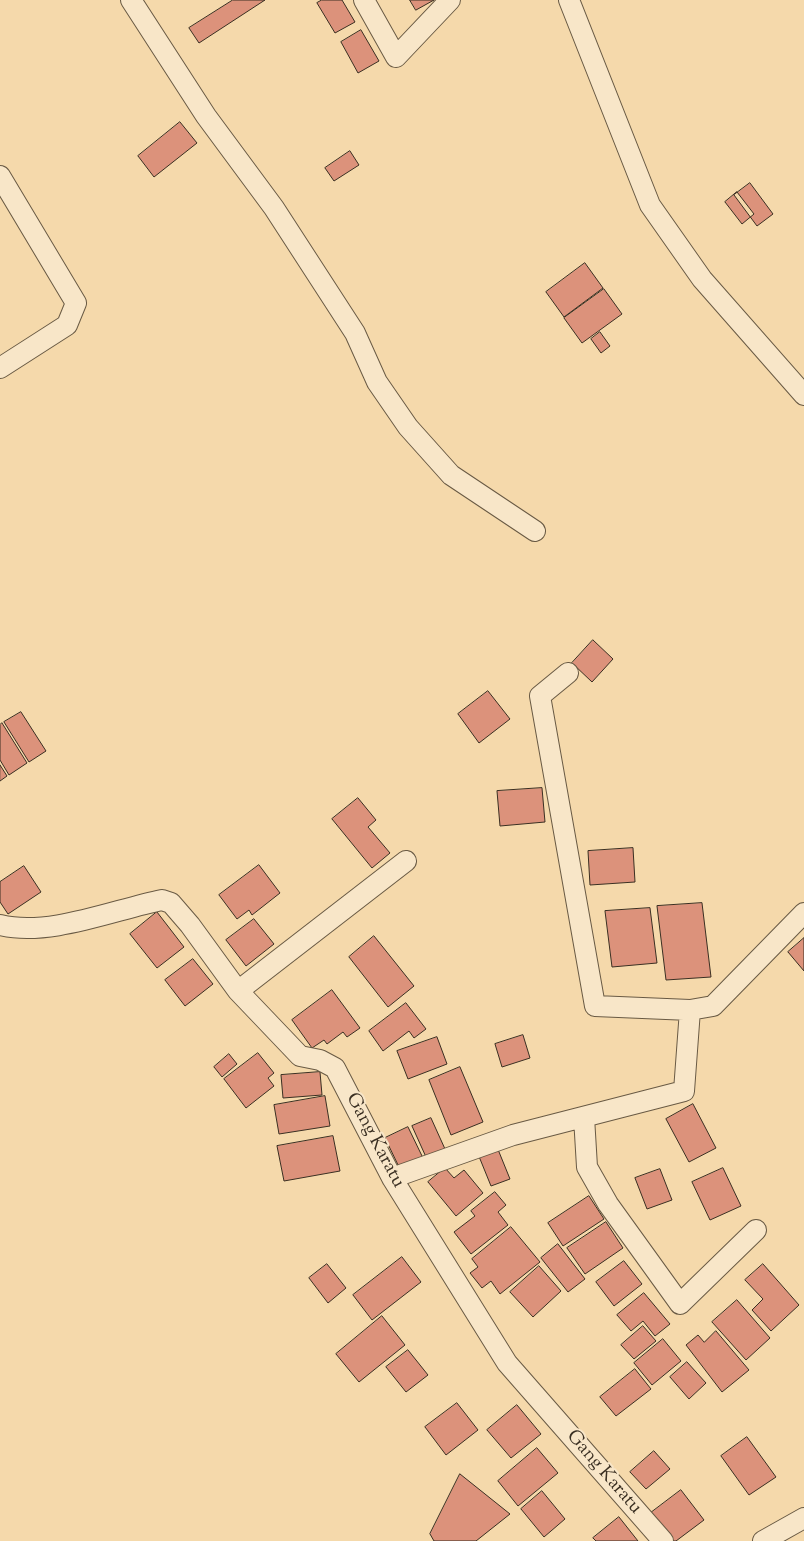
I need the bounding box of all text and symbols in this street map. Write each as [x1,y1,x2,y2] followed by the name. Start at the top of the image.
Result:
[340,1090,408,1192] street label: Gang Karatu
[560,1426,646,1520] street label: Gang Karatu

